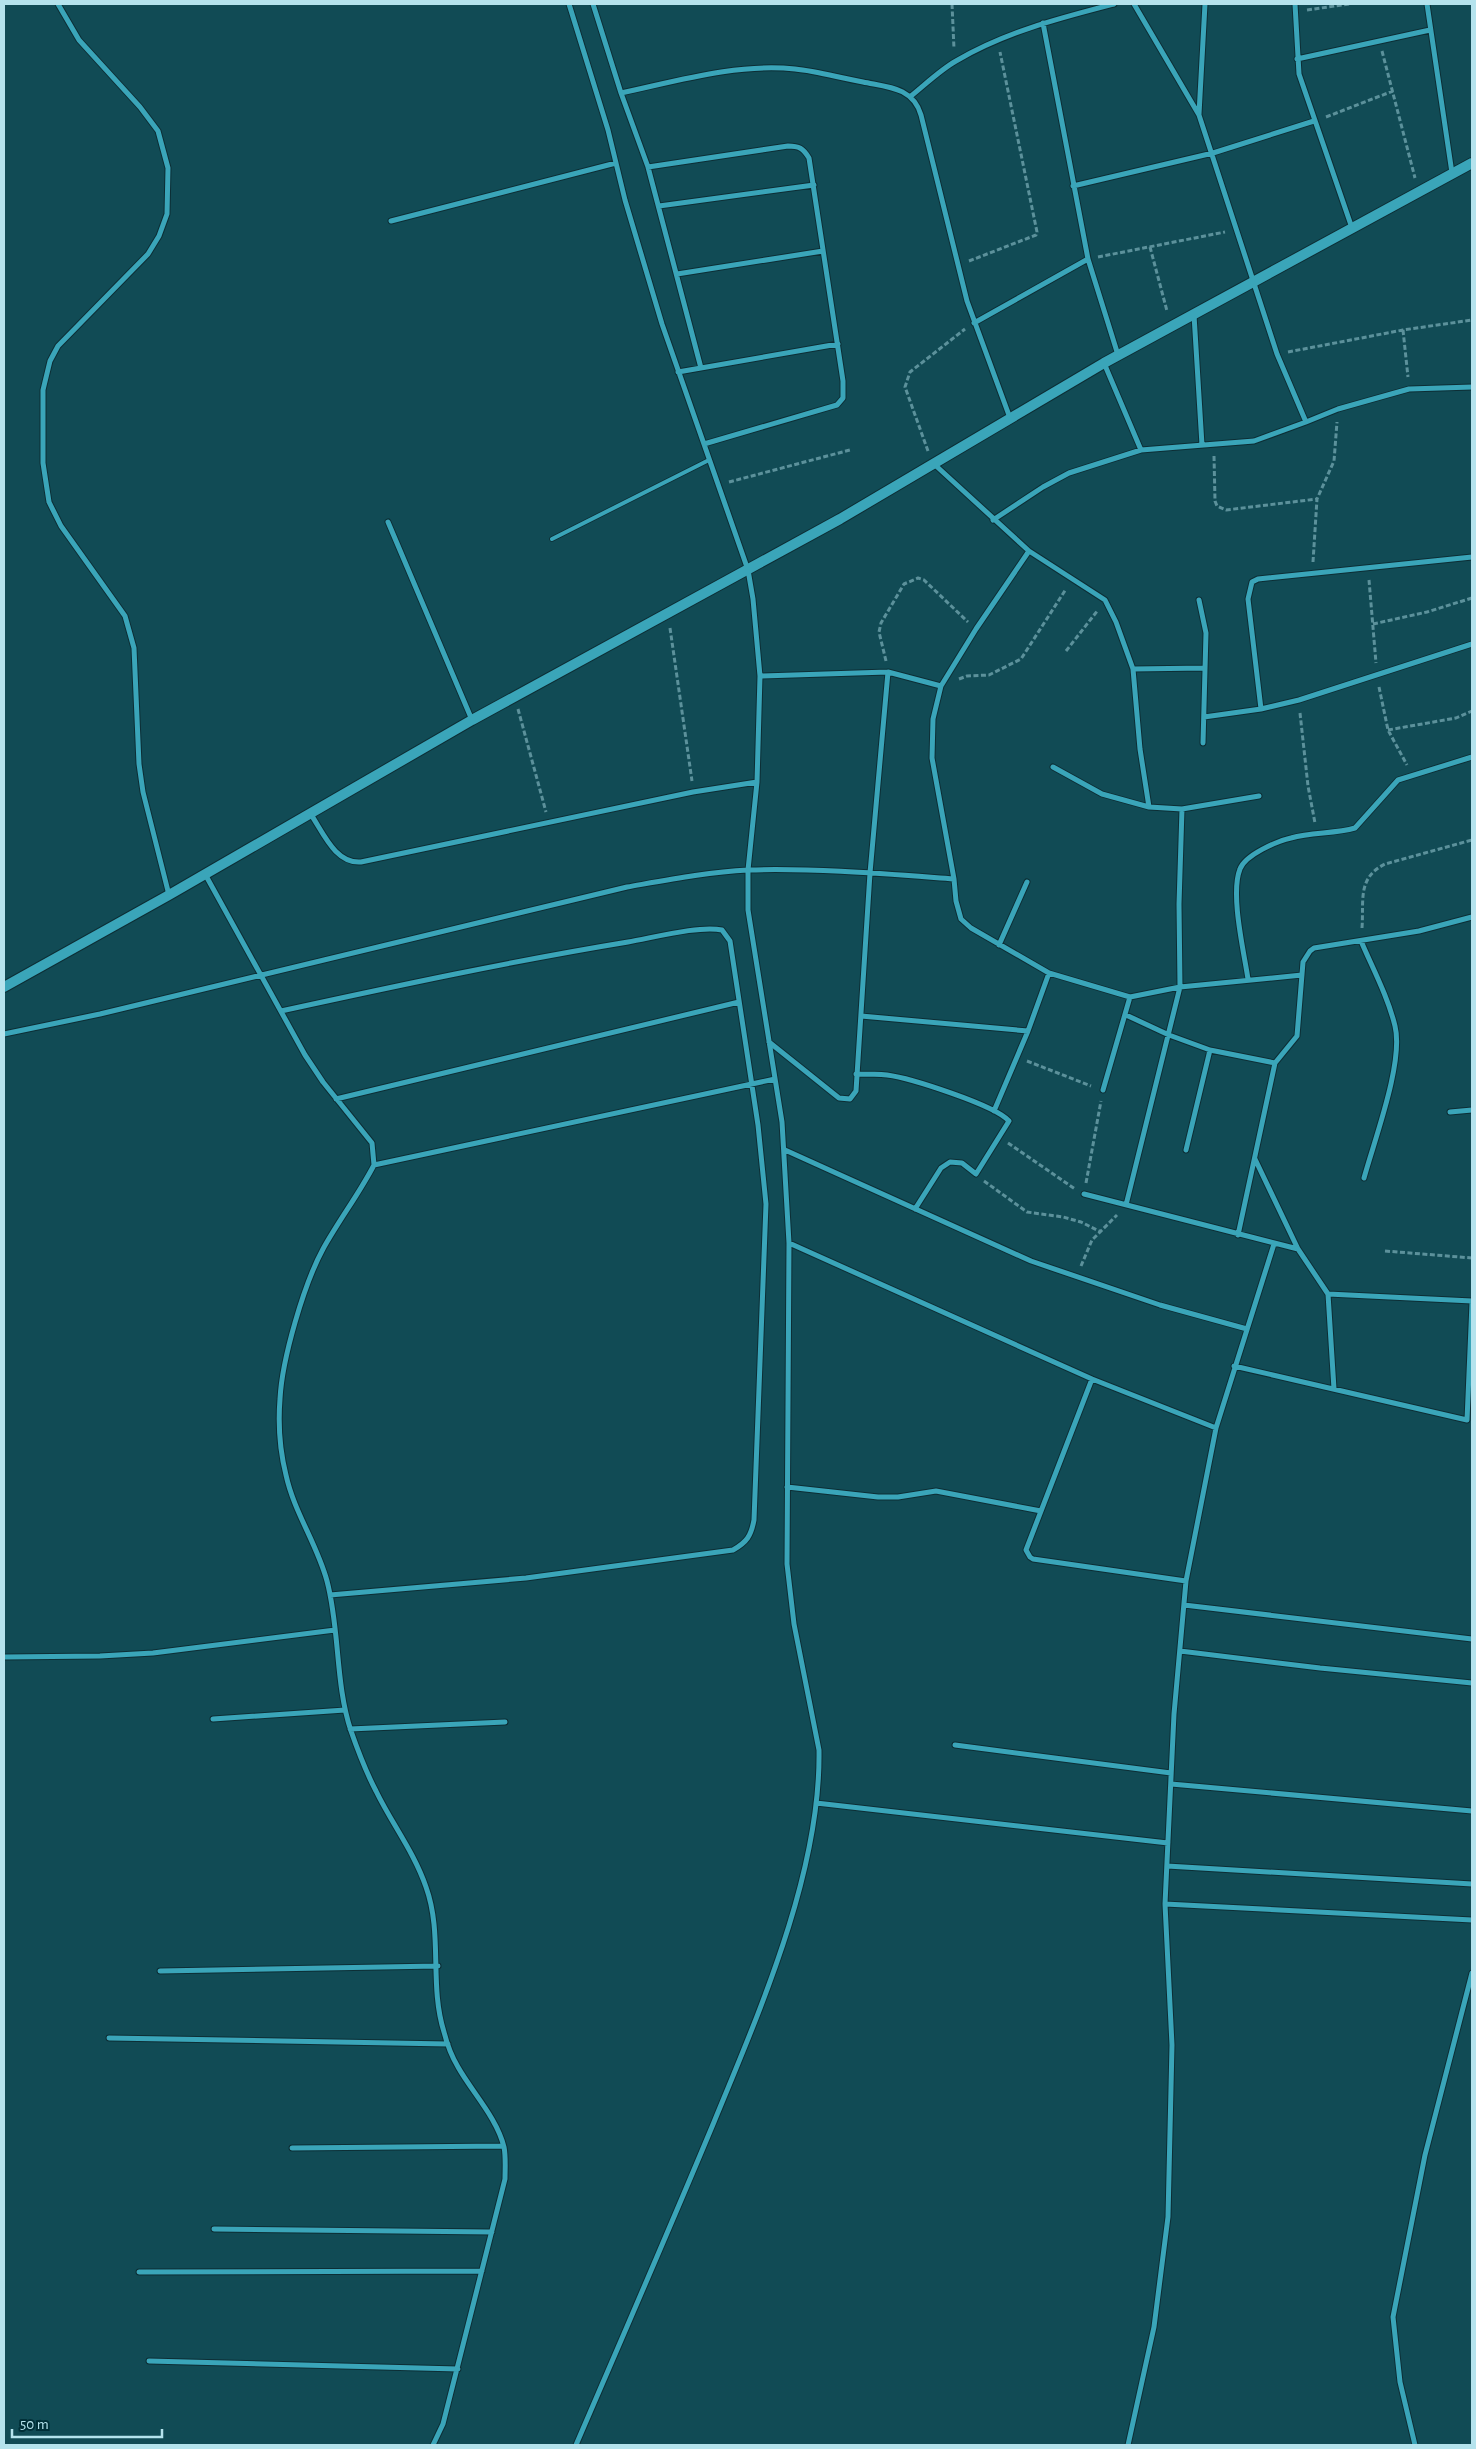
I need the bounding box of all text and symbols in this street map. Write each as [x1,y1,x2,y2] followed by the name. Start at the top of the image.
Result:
[12,2406,162,2438] scale bar
[20,2417,49,2432] text: 50 m

